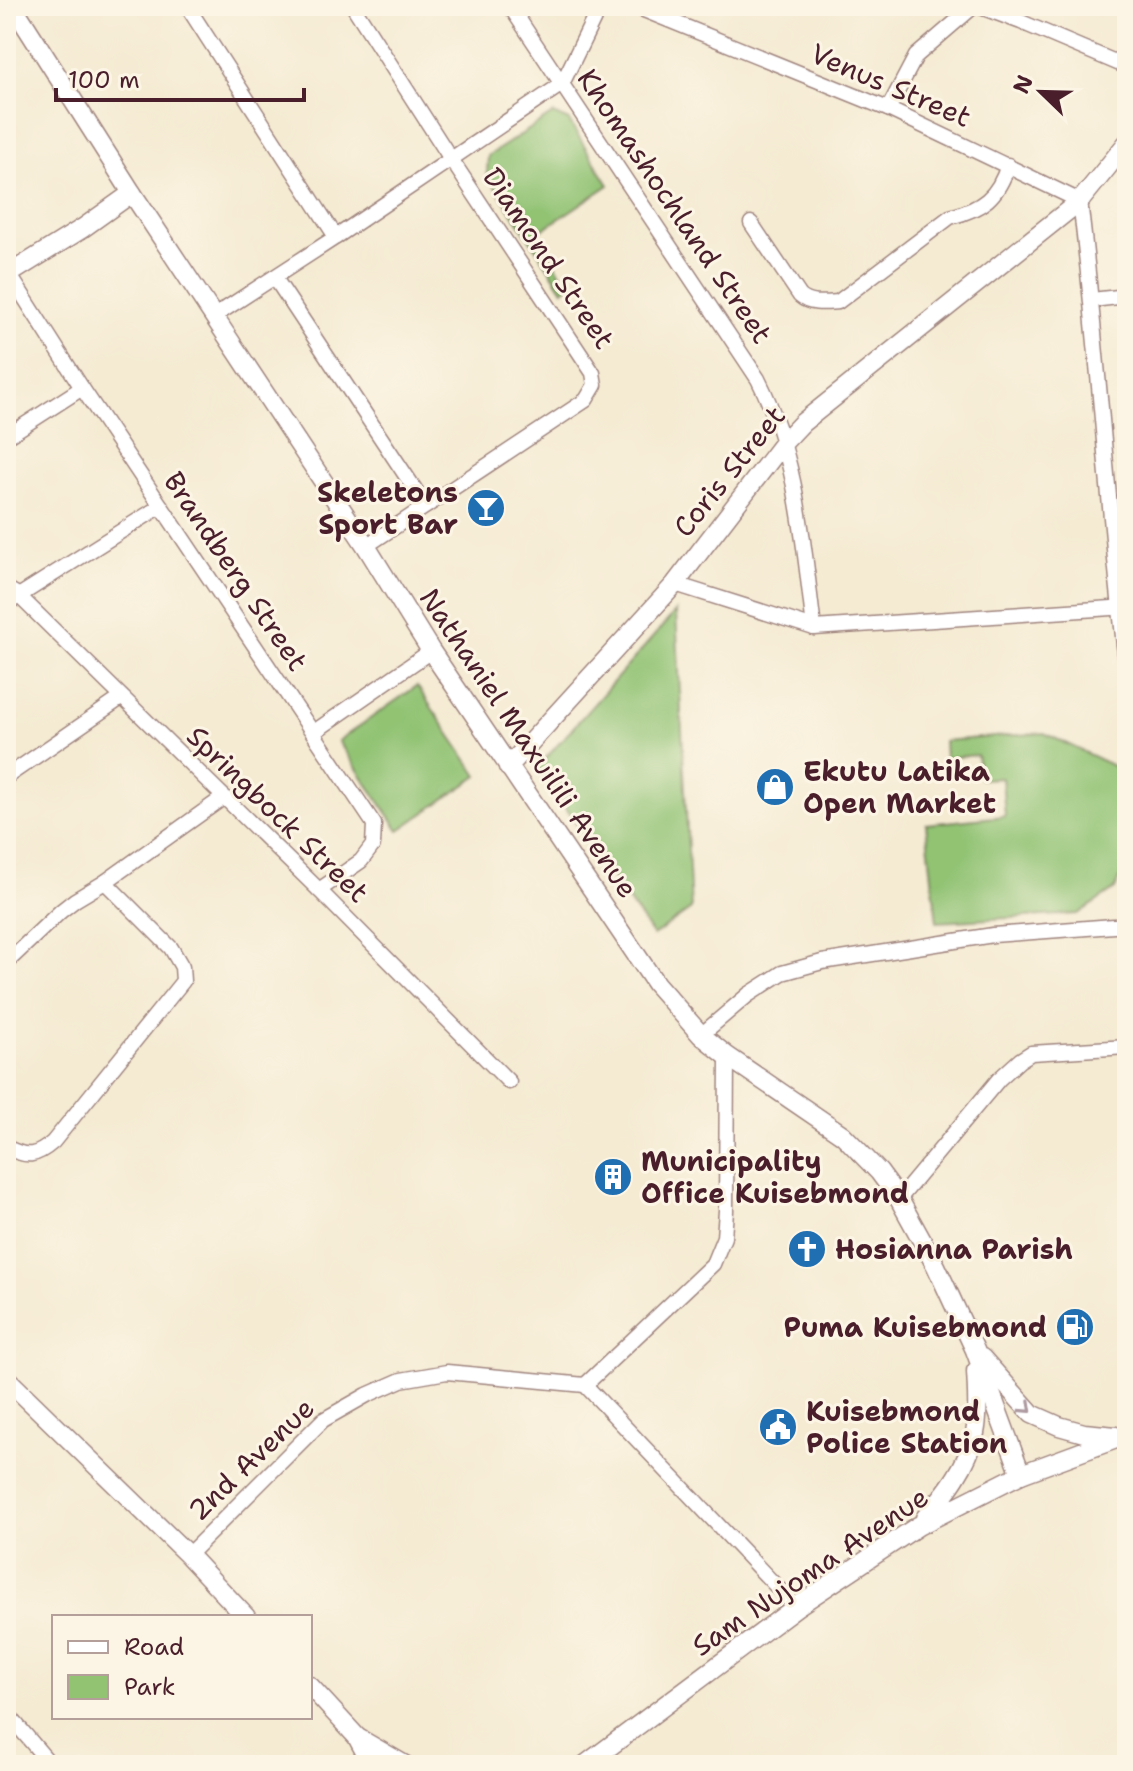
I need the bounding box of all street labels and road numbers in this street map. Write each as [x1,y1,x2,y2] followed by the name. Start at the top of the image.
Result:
[805,34,977,136] street label: Venus Street
[569,61,781,351] street label: Khomashochland Street
[474,160,624,356] street label: Diamond Street
[664,397,794,545] street label: Coris Street
[155,464,317,678] street label: Brandberg Street
[411,581,647,905] street label: Nathaniel Maxuilili Avenue
[179,717,377,911] street label: Springbock Street
[180,1389,322,1529] street label: 2nd Avenue
[684,1478,936,1664] street label: Sam Nujoma Avenue

